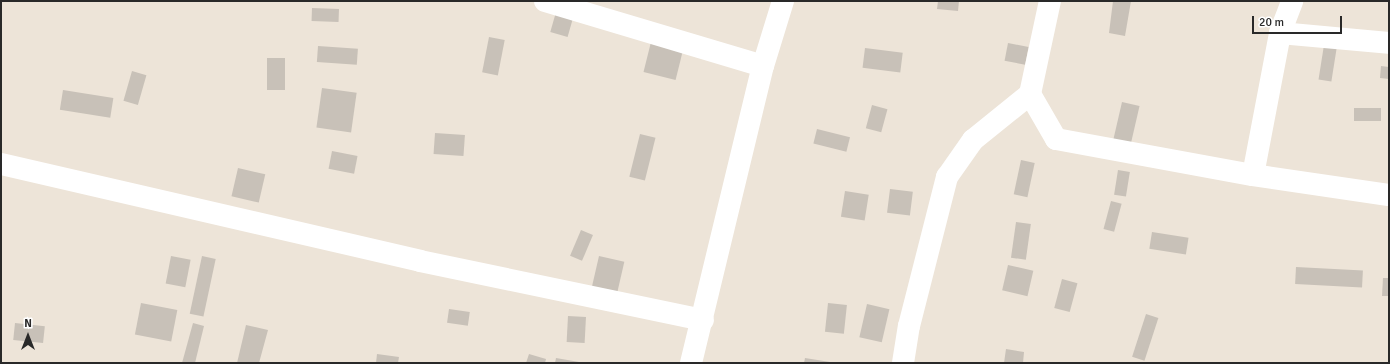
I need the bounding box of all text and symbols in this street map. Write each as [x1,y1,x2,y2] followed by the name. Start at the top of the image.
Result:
[1254,8,1344,34] scale bar
[1259,15,1284,30] text: 20 m
[8,316,48,356] north arrow
[24,317,32,330] text: N

